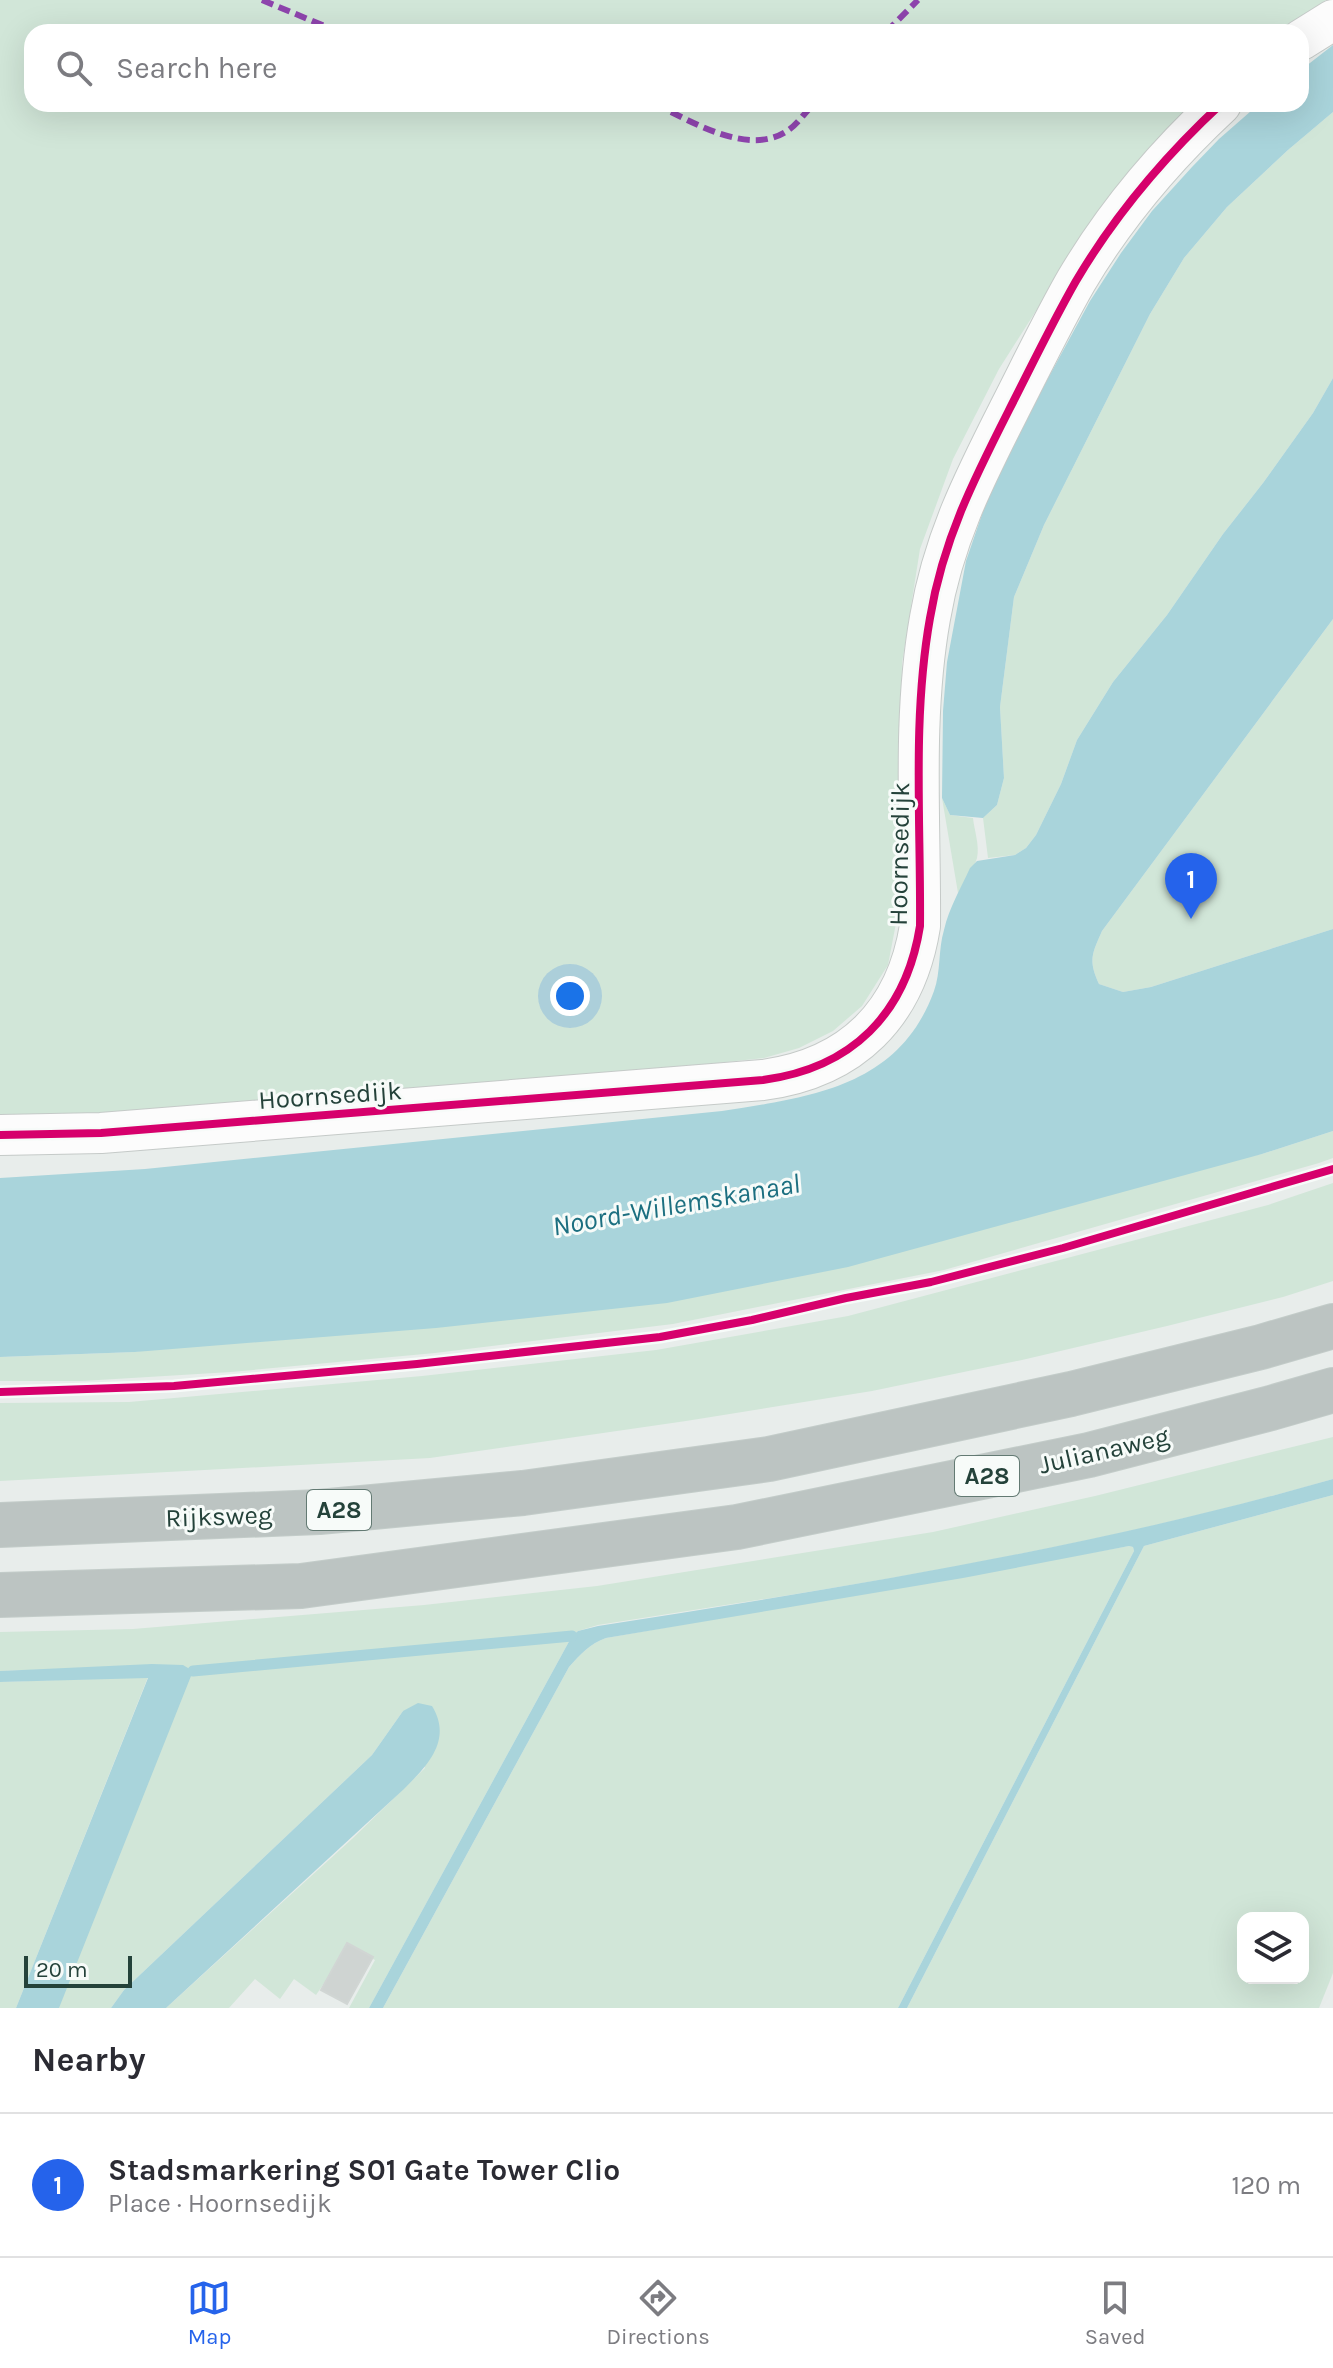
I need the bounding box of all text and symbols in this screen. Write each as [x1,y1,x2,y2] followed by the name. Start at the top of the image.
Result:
[24,24,1309,112] search box
[52,46,96,90] icon: search
[116,50,277,86] text: Search here
[883,782,916,926] street label: Hoornsedijk
[1165,853,1217,919] pin: 1
[550,976,590,1016] your location
[257,1075,403,1116] street label: Hoornsedijk
[550,1166,802,1243] water label: Noord-Willemskanaal
[1036,1420,1172,1480] street label: Julianaweg
[955,1456,1019,1496] road number: A28
[307,1490,371,1530] road number: A28
[165,1499,273,1534] street label: Rijksweg
[1237,1912,1309,1984] map controls
[1237,1912,1309,1984] button: layers
[24,1952,132,1988] scale bar
[36,1957,88,1983] text: 20 m
[32,2040,146,2080] text: Nearby
[108,2152,620,2188] text: Stadsmarkering S01 Gate Tower Clio
[53,2170,63,2201] text: 1
[1231,2170,1301,2201] text: 120 m
[108,2188,332,2219] text: Place · Hoornsedijk
[187,2276,231,2350] tab: Map
[606,2276,710,2350] tab: Directions
[1085,2276,1146,2350] tab: Saved

